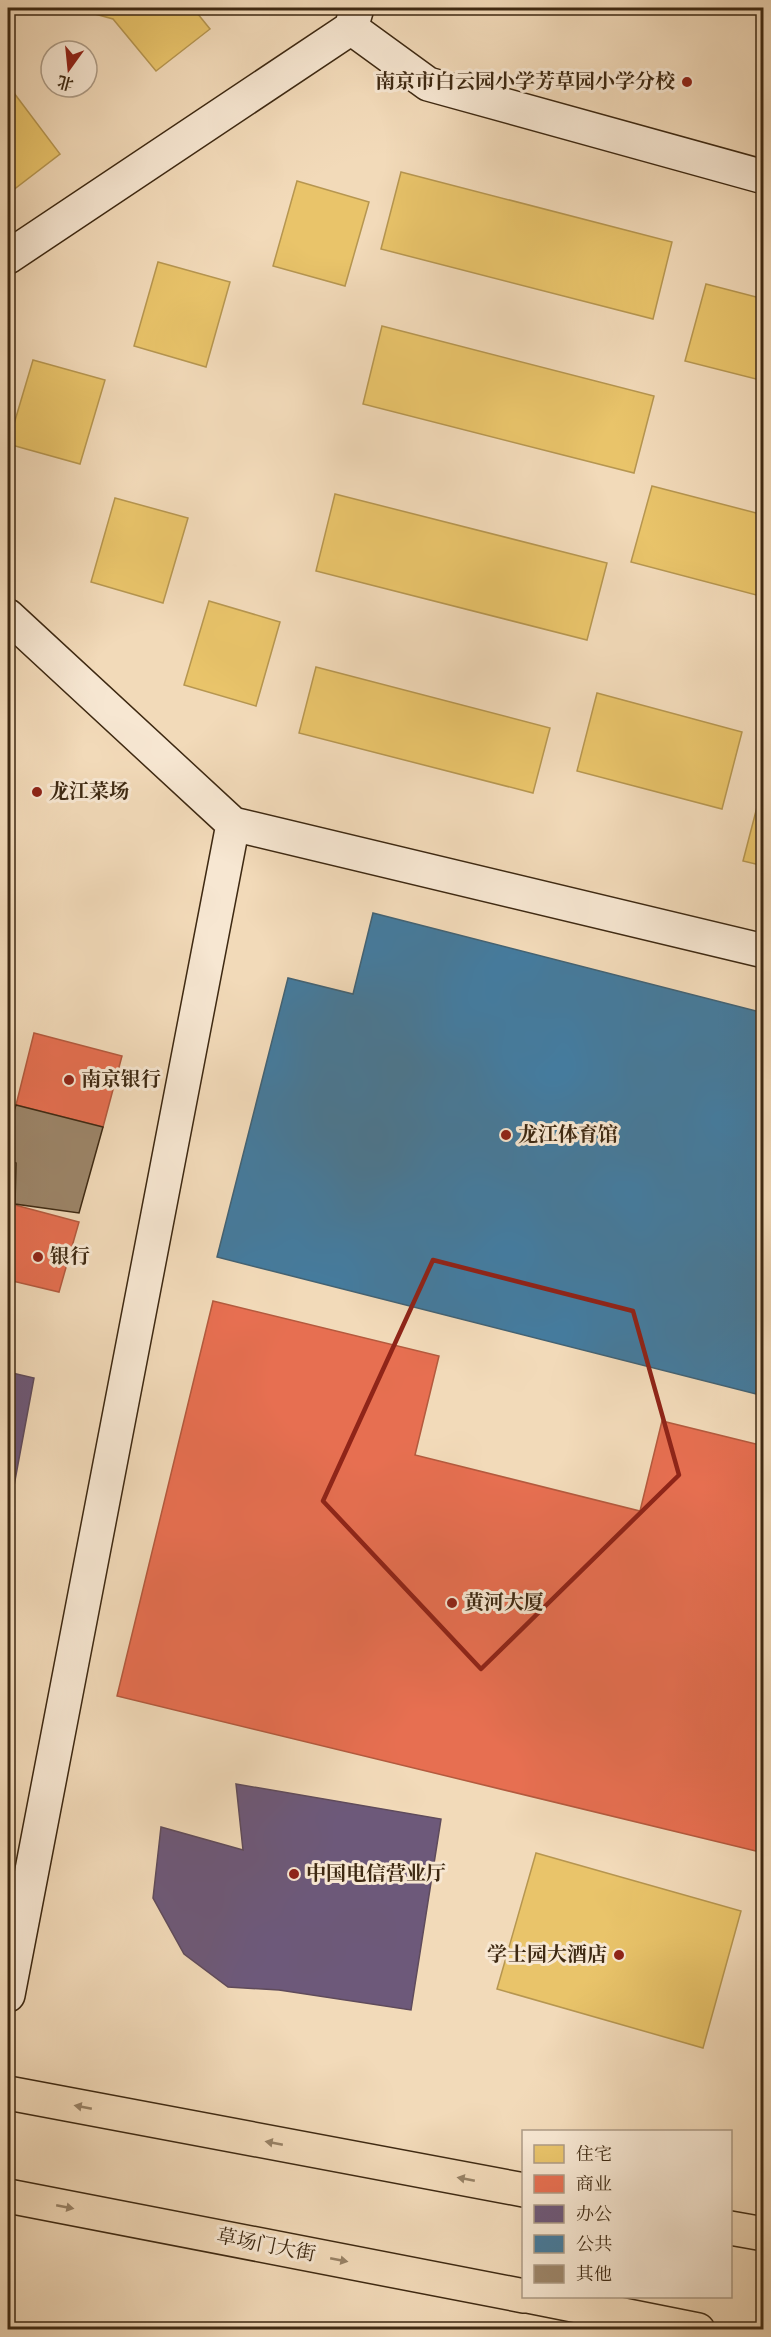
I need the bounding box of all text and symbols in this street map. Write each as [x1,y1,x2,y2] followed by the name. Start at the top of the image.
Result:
[39,39,99,99] north arrow
[375,70,675,95] place label: 南京市白云园小学芳草园小学分校
[55,71,76,94] text: 北
[680,75,694,89] marker: 南京市白云园小学芳草园小学分校
[49,780,129,805] place label: 龙江菜场
[30,785,44,799] marker: 龙江菜场
[81,1068,161,1093] place label: 南京银行
[62,1073,76,1087] marker: 南京银行
[518,1123,618,1148] place label: 龙江体育馆
[499,1128,513,1142] marker: 龙江体育馆
[50,1245,90,1270] place label: 银行
[31,1250,45,1264] marker: 银行
[464,1591,544,1616] place label: 黄河大厦
[445,1596,459,1610] marker: 黄河大厦
[306,1862,446,1887] place label: 中国电信营业厅
[287,1867,301,1881] marker: 中国电信营业厅
[487,1943,607,1968] place label: 学士园大酒店
[612,1948,626,1962] marker: 学士园大酒店
[73,2102,92,2111] one-way arrow
[522,2130,732,2298] legend
[265,2138,284,2147] one-way arrow
[576,2143,612,2166] text: 住宅
[576,2173,612,2196] text: 商业
[456,2174,475,2183] one-way arrow
[56,2203,75,2212] one-way arrow
[576,2203,612,2226] text: 办公
[215,2224,317,2268] street label: 草场门大街
[576,2233,612,2256] text: 公共
[330,2256,349,2265] one-way arrow
[576,2263,612,2286] text: 其他

